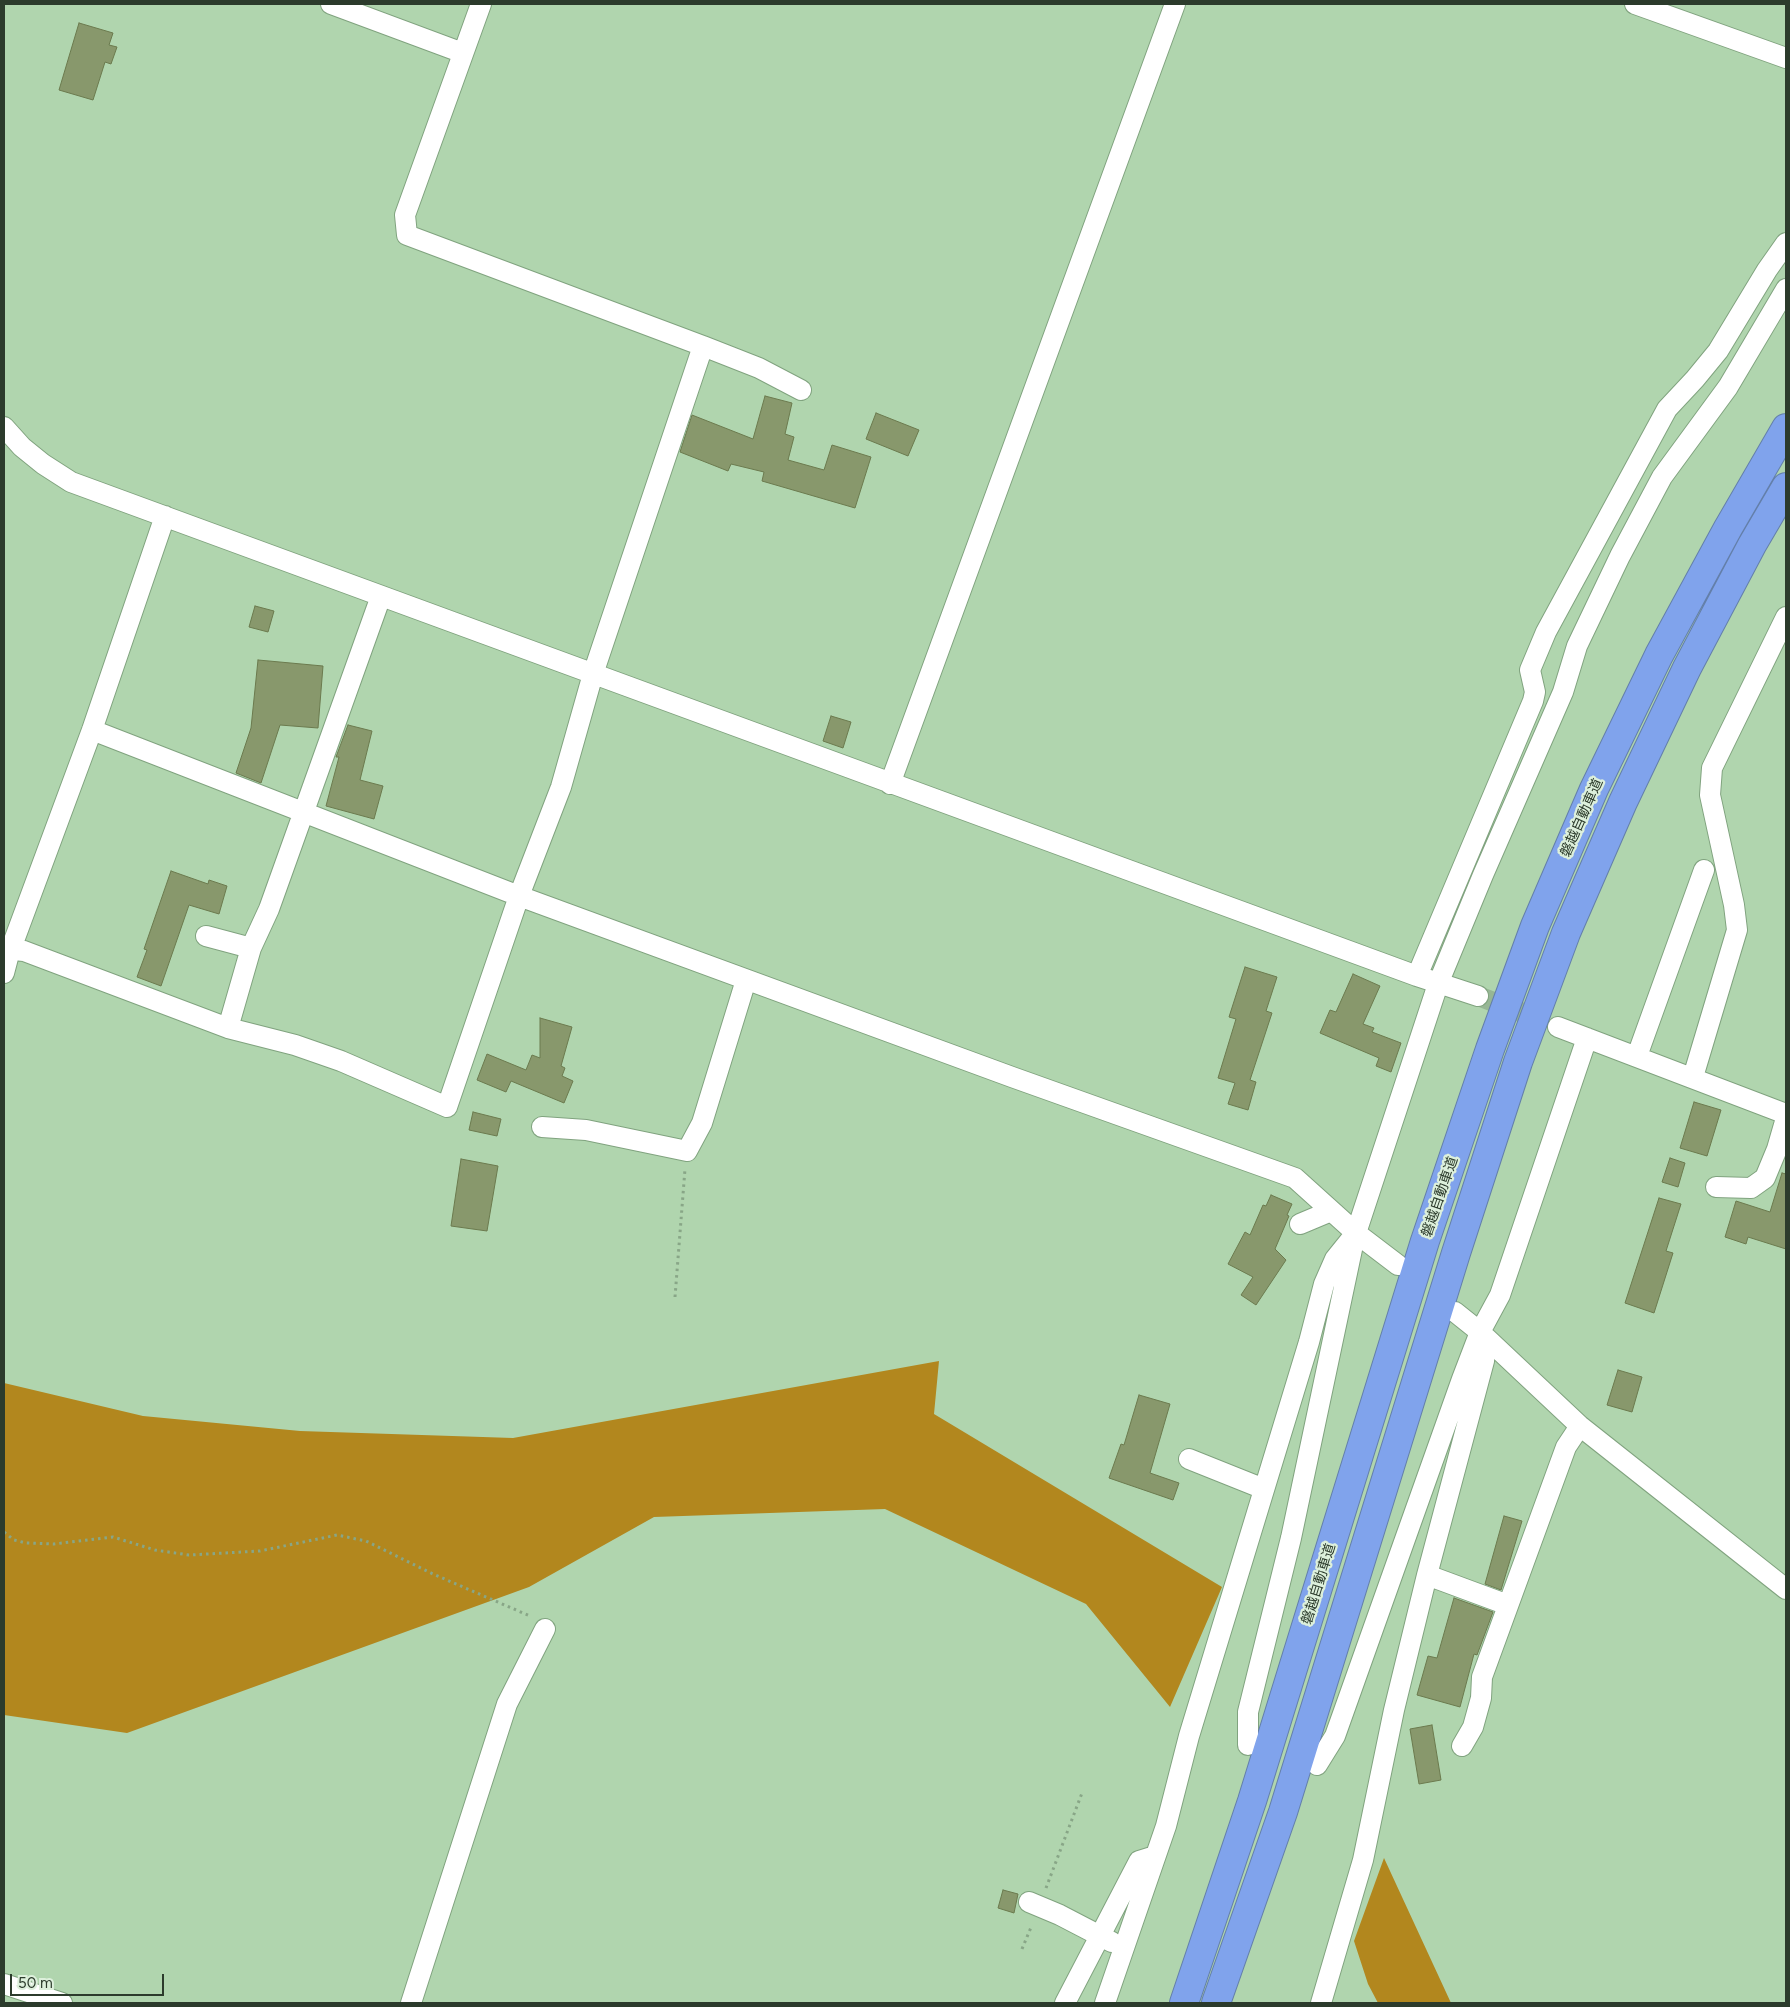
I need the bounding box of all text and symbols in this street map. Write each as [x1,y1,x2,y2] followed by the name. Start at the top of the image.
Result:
[1557,776,1607,860] street label: 磐越自動車道
[1418,1155,1462,1239] street label: 磐越自動車道
[1299,1541,1339,1627] street label: 磐越自動車道
[12,1964,166,1996] scale bar
[18,1974,53,1992] text: 50 m

